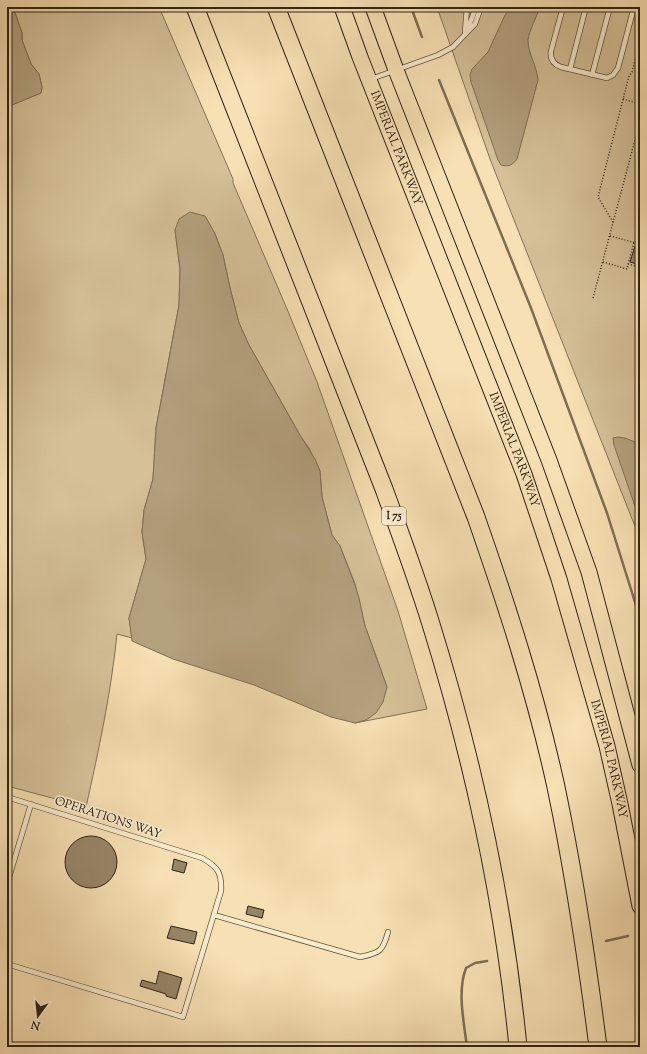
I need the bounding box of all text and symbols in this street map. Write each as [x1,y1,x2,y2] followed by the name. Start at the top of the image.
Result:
[365,88,427,208] street label: IMPERIAL PARKWAY
[484,390,544,510] street label: IMPERIAL PARKWAY
[382,507,406,525] road number: I 75
[585,698,632,821] street label: IMPERIAL PARKWAY
[52,792,164,844] street label: OPERATIONS WAY
[18,996,58,1036] north arrow
[29,1016,43,1034] text: N

